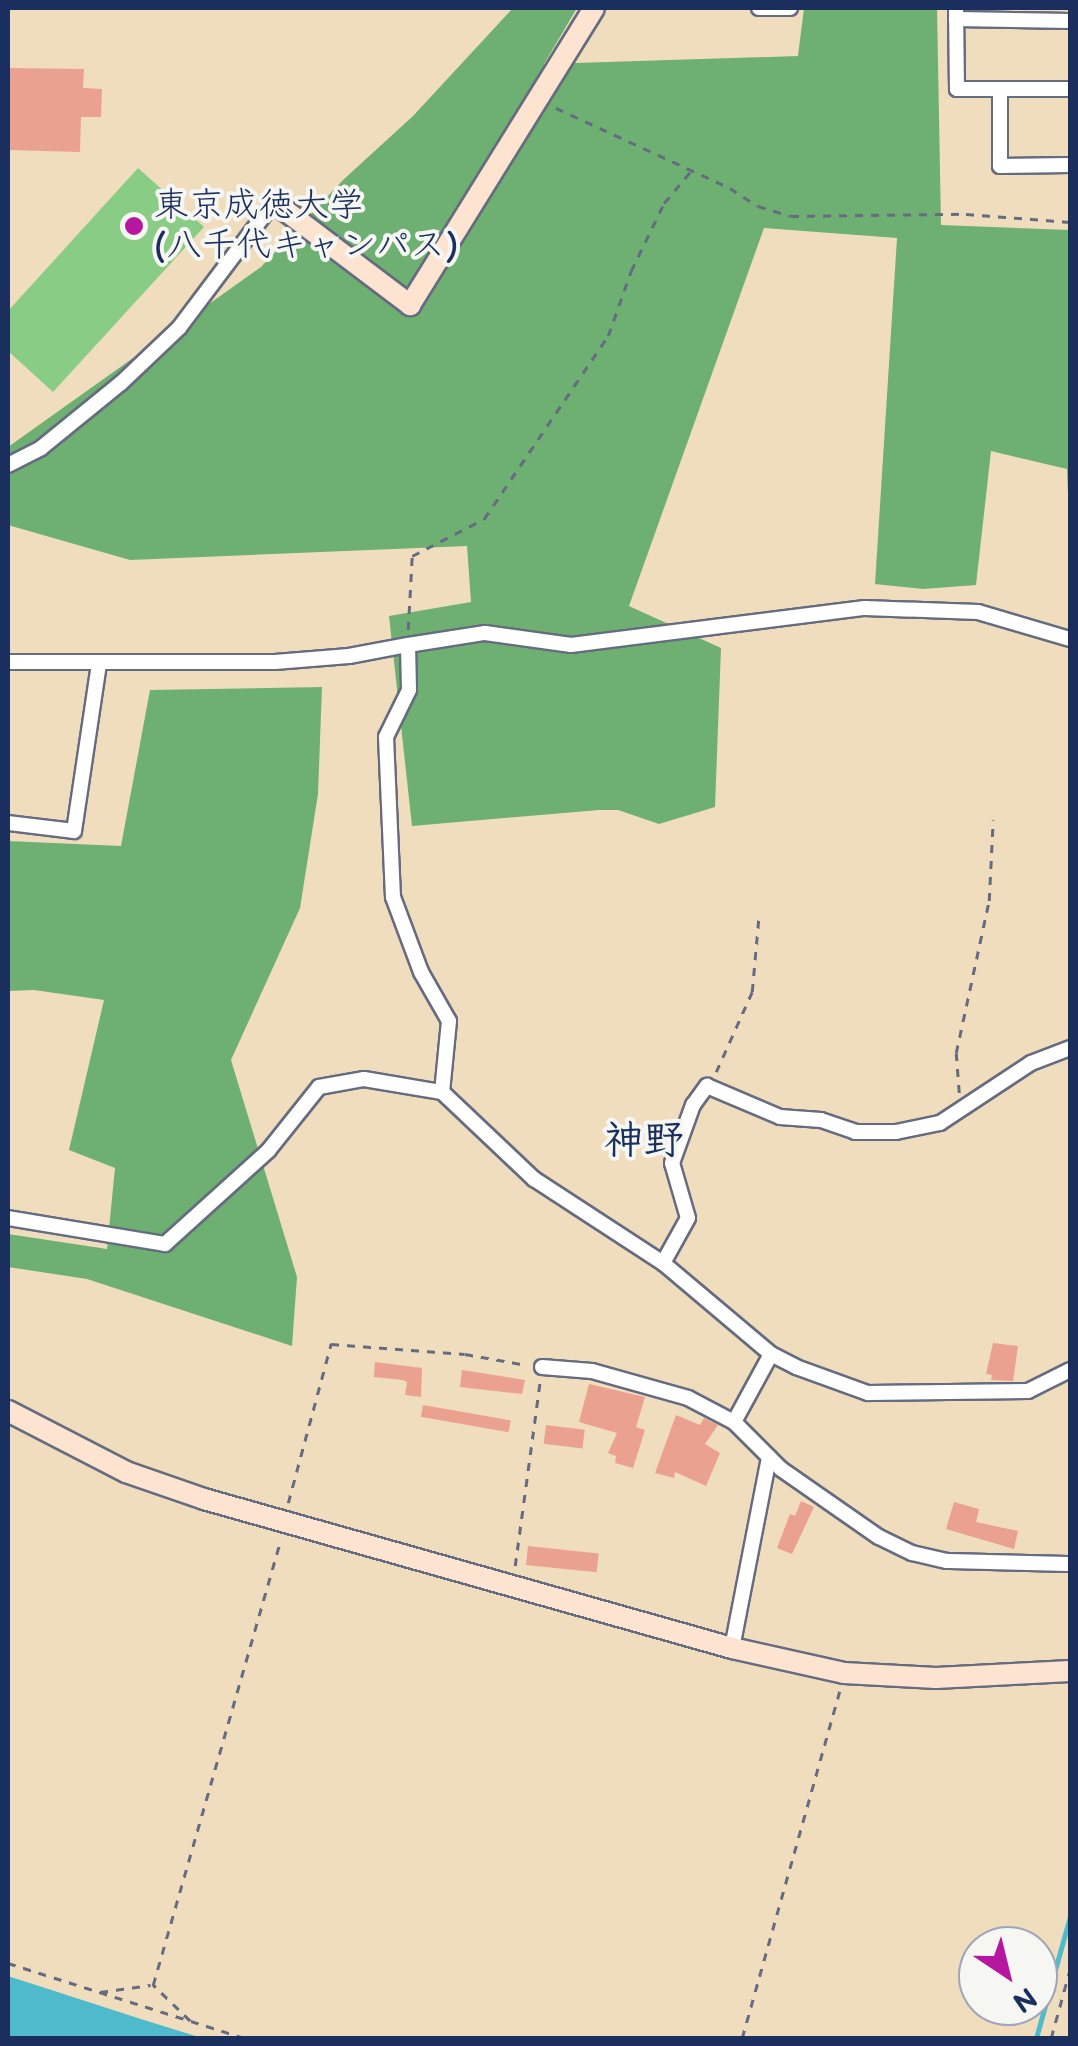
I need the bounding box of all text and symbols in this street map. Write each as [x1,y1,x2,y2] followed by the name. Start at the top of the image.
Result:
[154,185,460,267] place label: 東京成徳大学 (八千代キャンパス)
[123,215,145,237] marker: 東京成徳大学 (八千代キャンパス)
[604,1117,684,1165] district label: 神野
[958,1926,1058,2026] north arrow
[1006,1980,1042,2019] text: N

